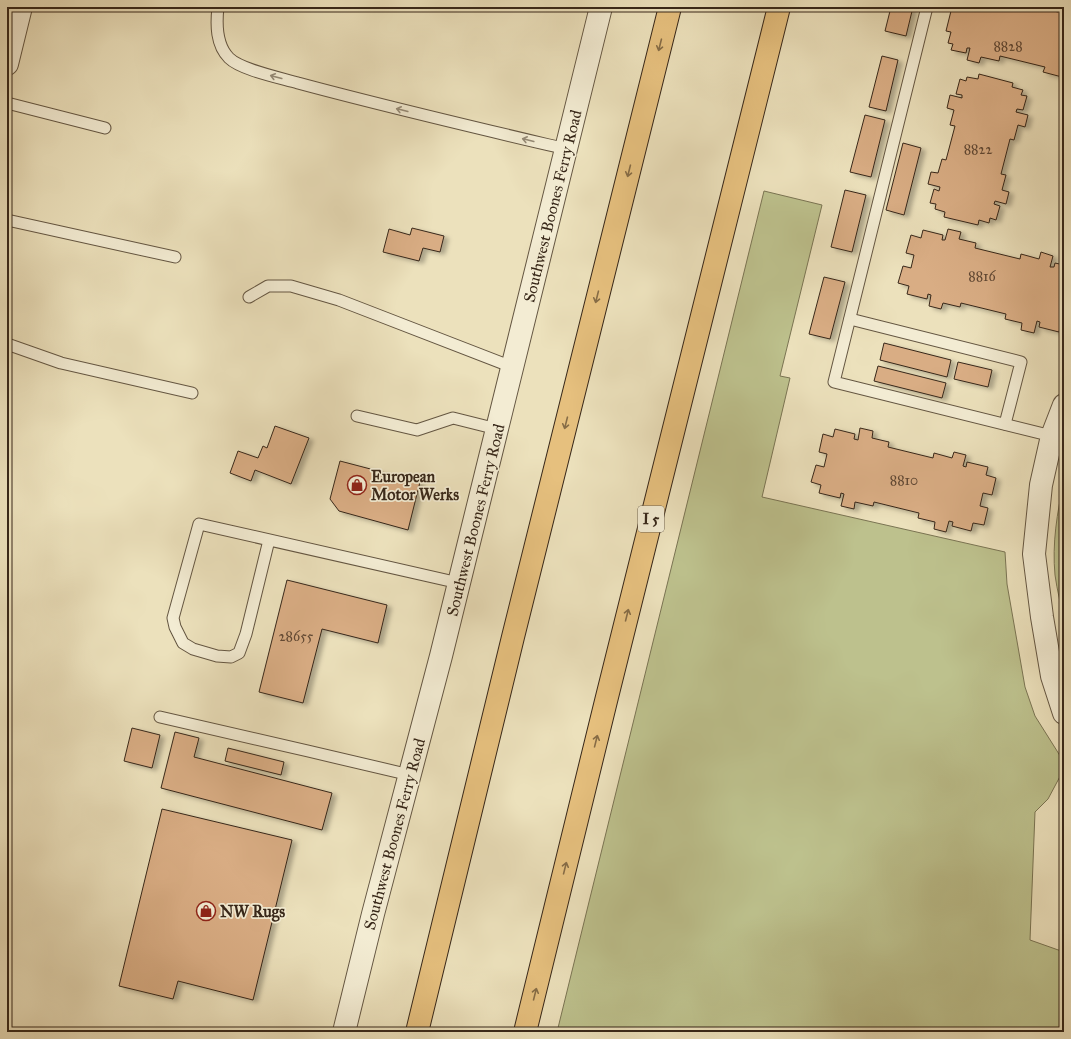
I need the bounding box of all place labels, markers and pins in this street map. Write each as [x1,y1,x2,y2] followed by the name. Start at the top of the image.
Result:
[371,467,459,504] place label: European Motor Werks
[346,474,368,496] shop icon: European Motor Werks
[195,900,217,922] shop icon: NW Rugs
[220,902,285,922] place label: NW Rugs

